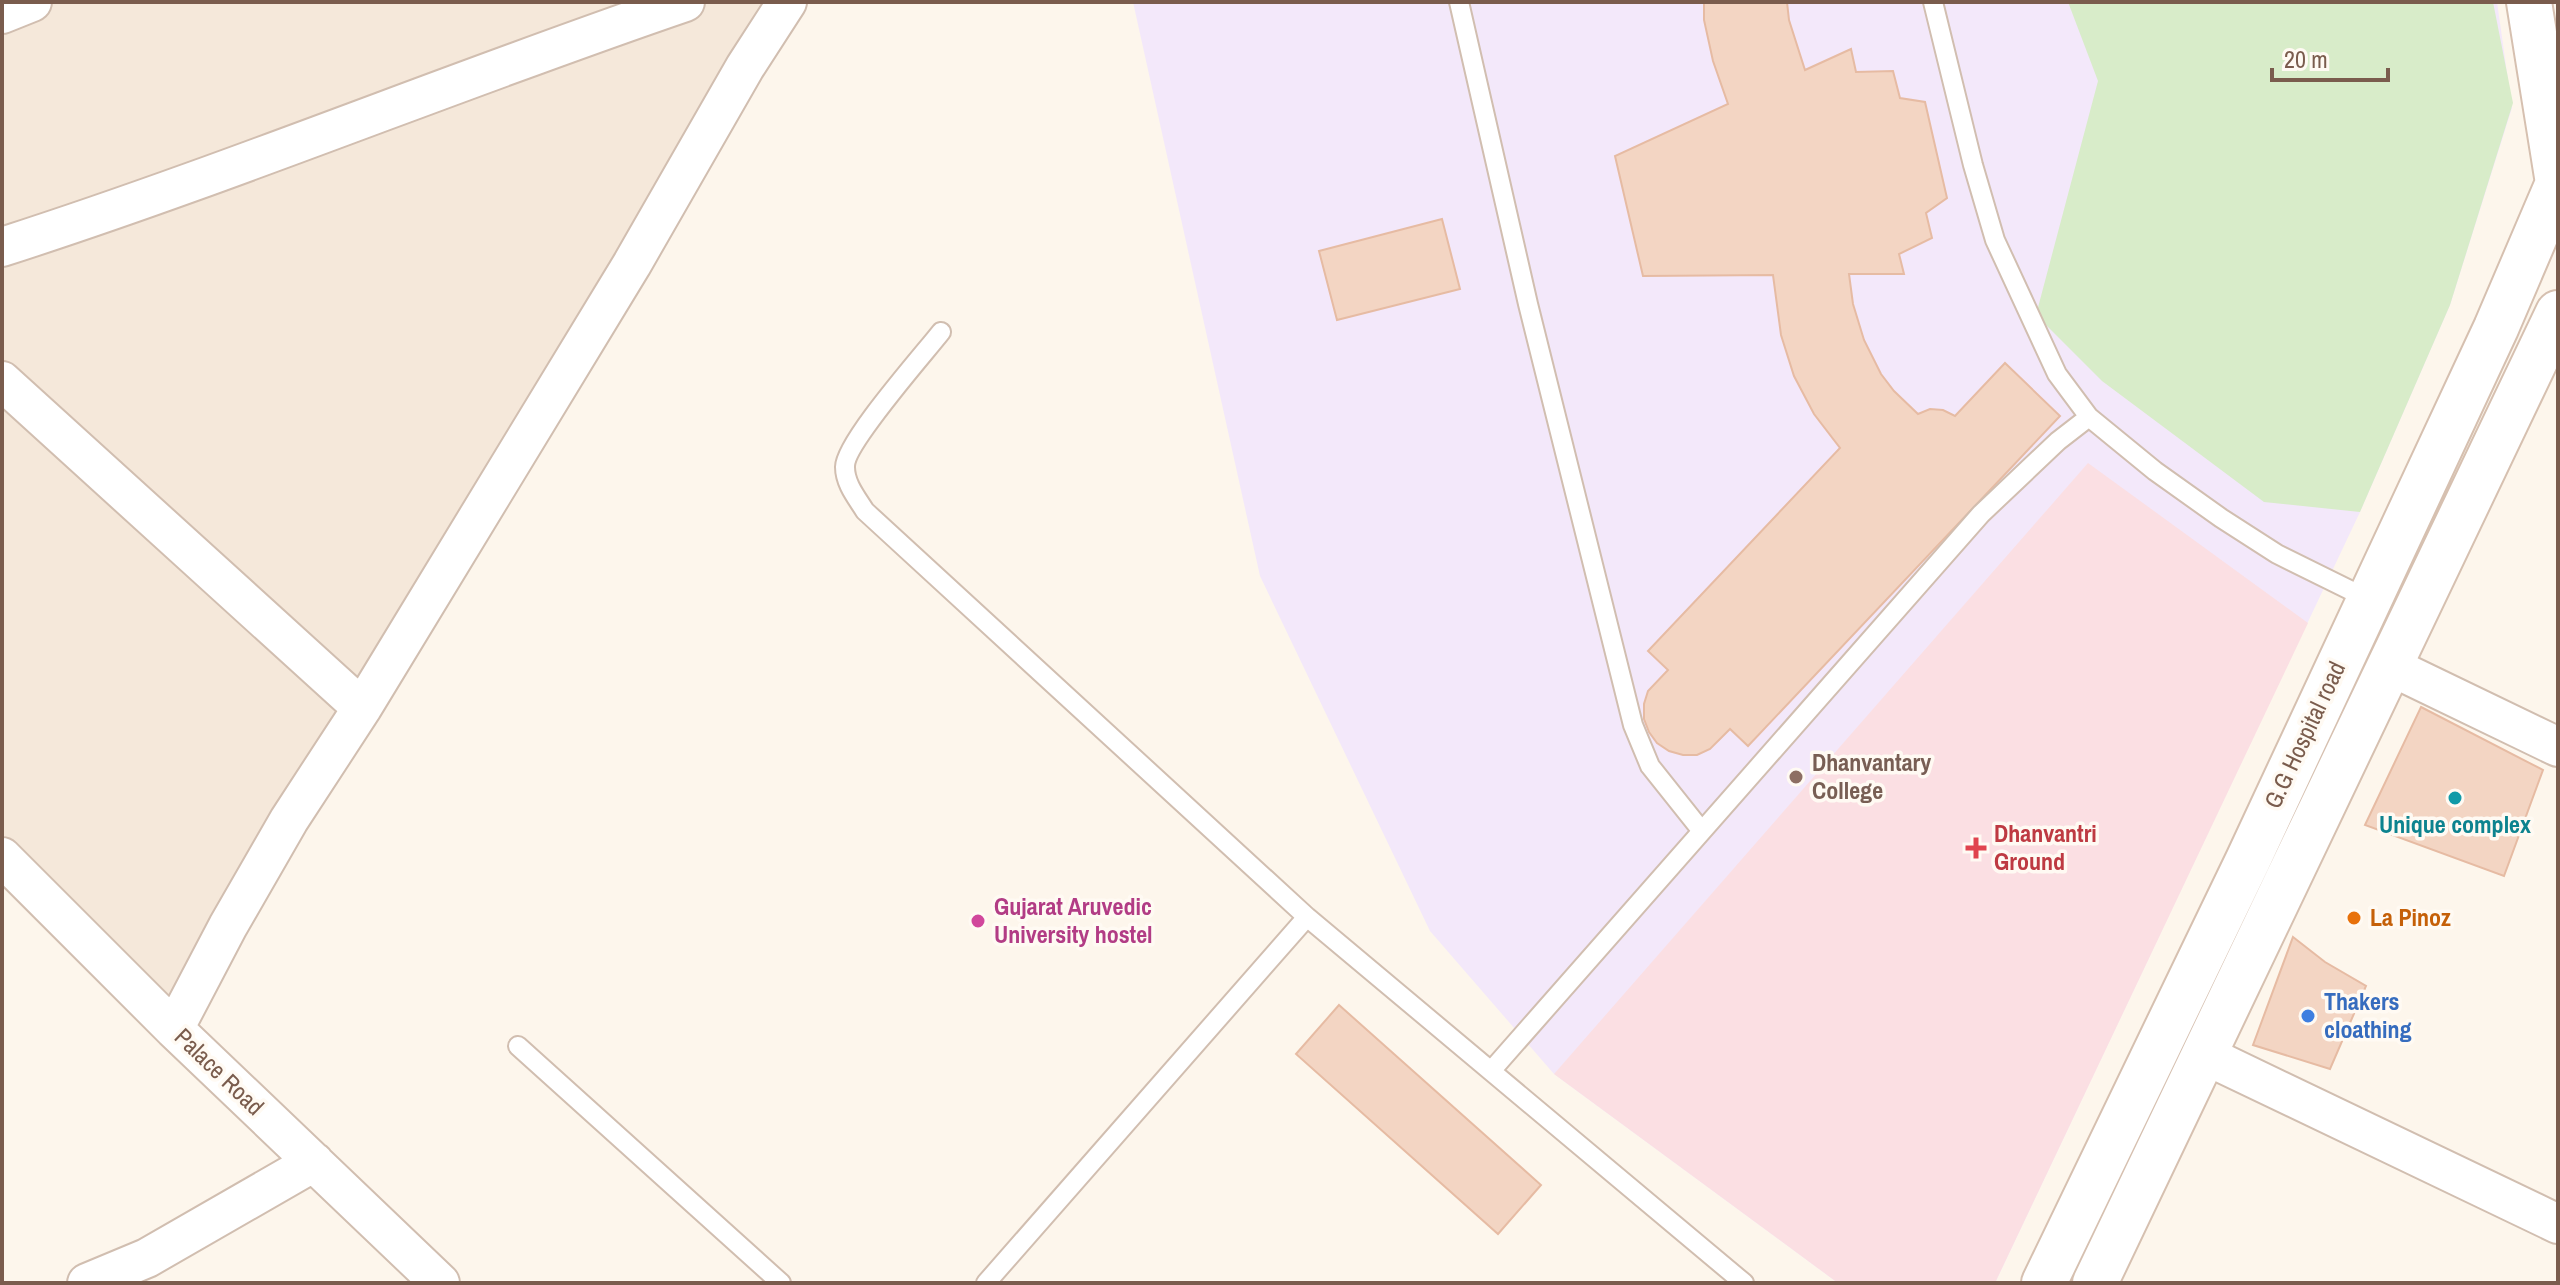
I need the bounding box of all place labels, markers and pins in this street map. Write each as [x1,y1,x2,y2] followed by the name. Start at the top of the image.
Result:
[1812,746,1931,806] place label: Dhanvantary College
[1787,768,1805,786] marker: Dhanvantary College
[2446,789,2464,807] marker: Unique complex
[2379,808,2531,840] place label: Unique complex
[1994,817,2097,877] place label: Dhanvantri Ground
[1965,837,1987,859] marker: Dhanvantri Ground
[994,890,1153,950] place label: Gujarat Aruvedic University hostel
[2370,901,2451,933] place label: La Pinoz
[2345,909,2363,927] marker: La Pinoz
[969,912,987,930] marker: Gujarat Aruvedic University hostel
[2324,985,2411,1045] place label: Thakers cloathing
[2299,1007,2317,1025] marker: Thakers cloathing

